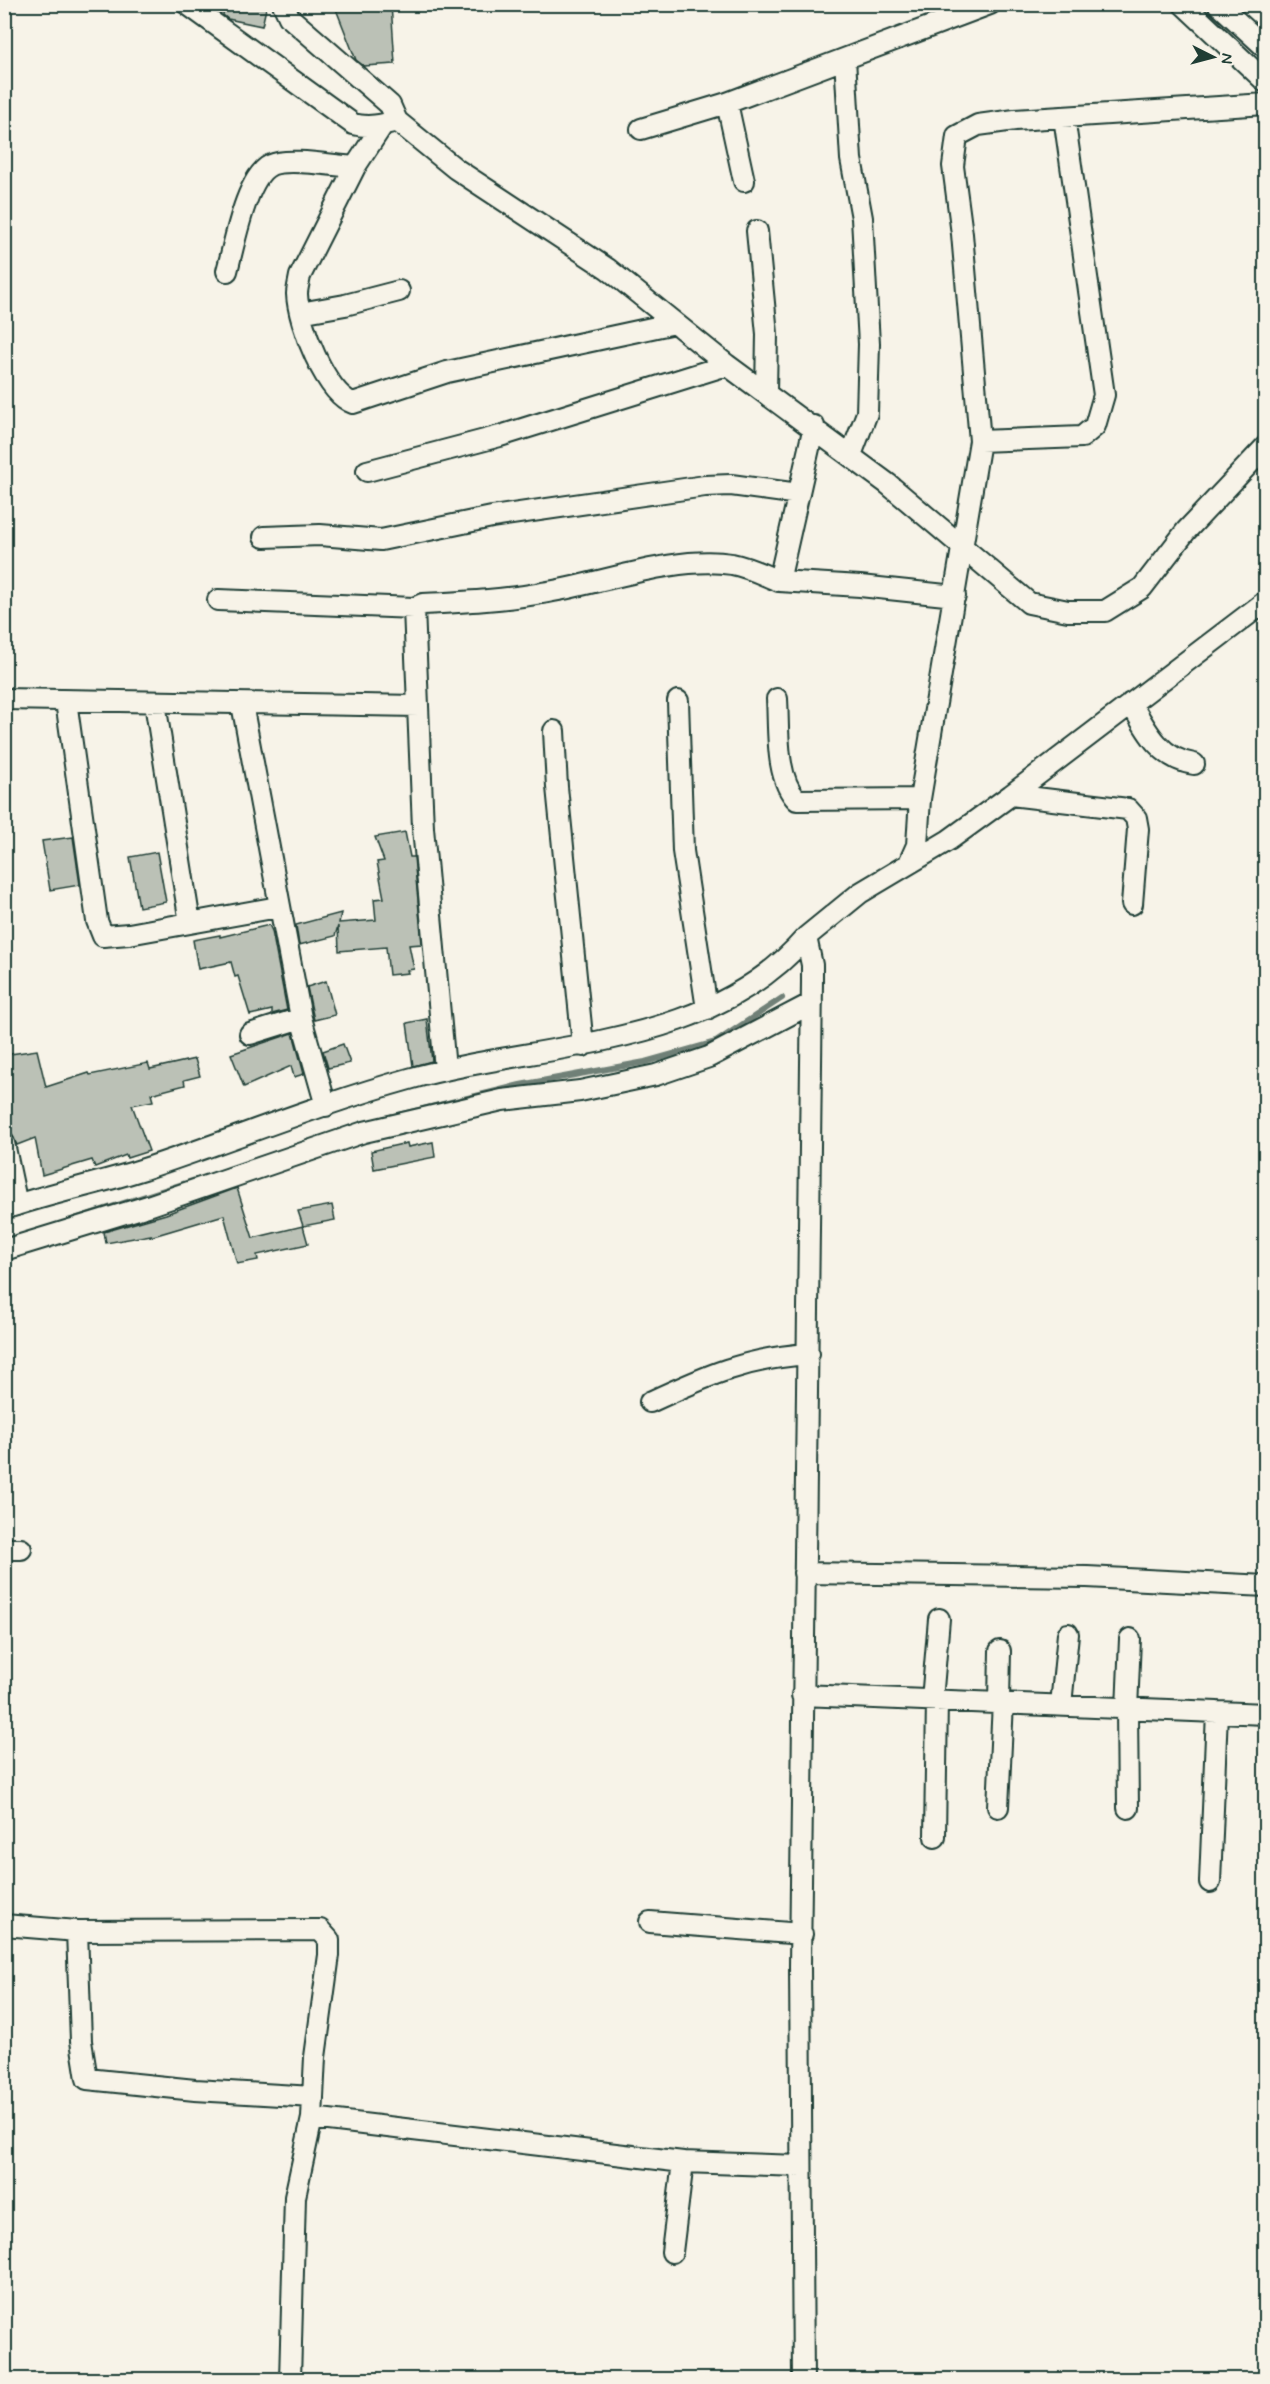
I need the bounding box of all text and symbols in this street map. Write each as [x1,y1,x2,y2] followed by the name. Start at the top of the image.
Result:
[1183,27,1243,87] north arrow
[1215,52,1237,65] text: N

